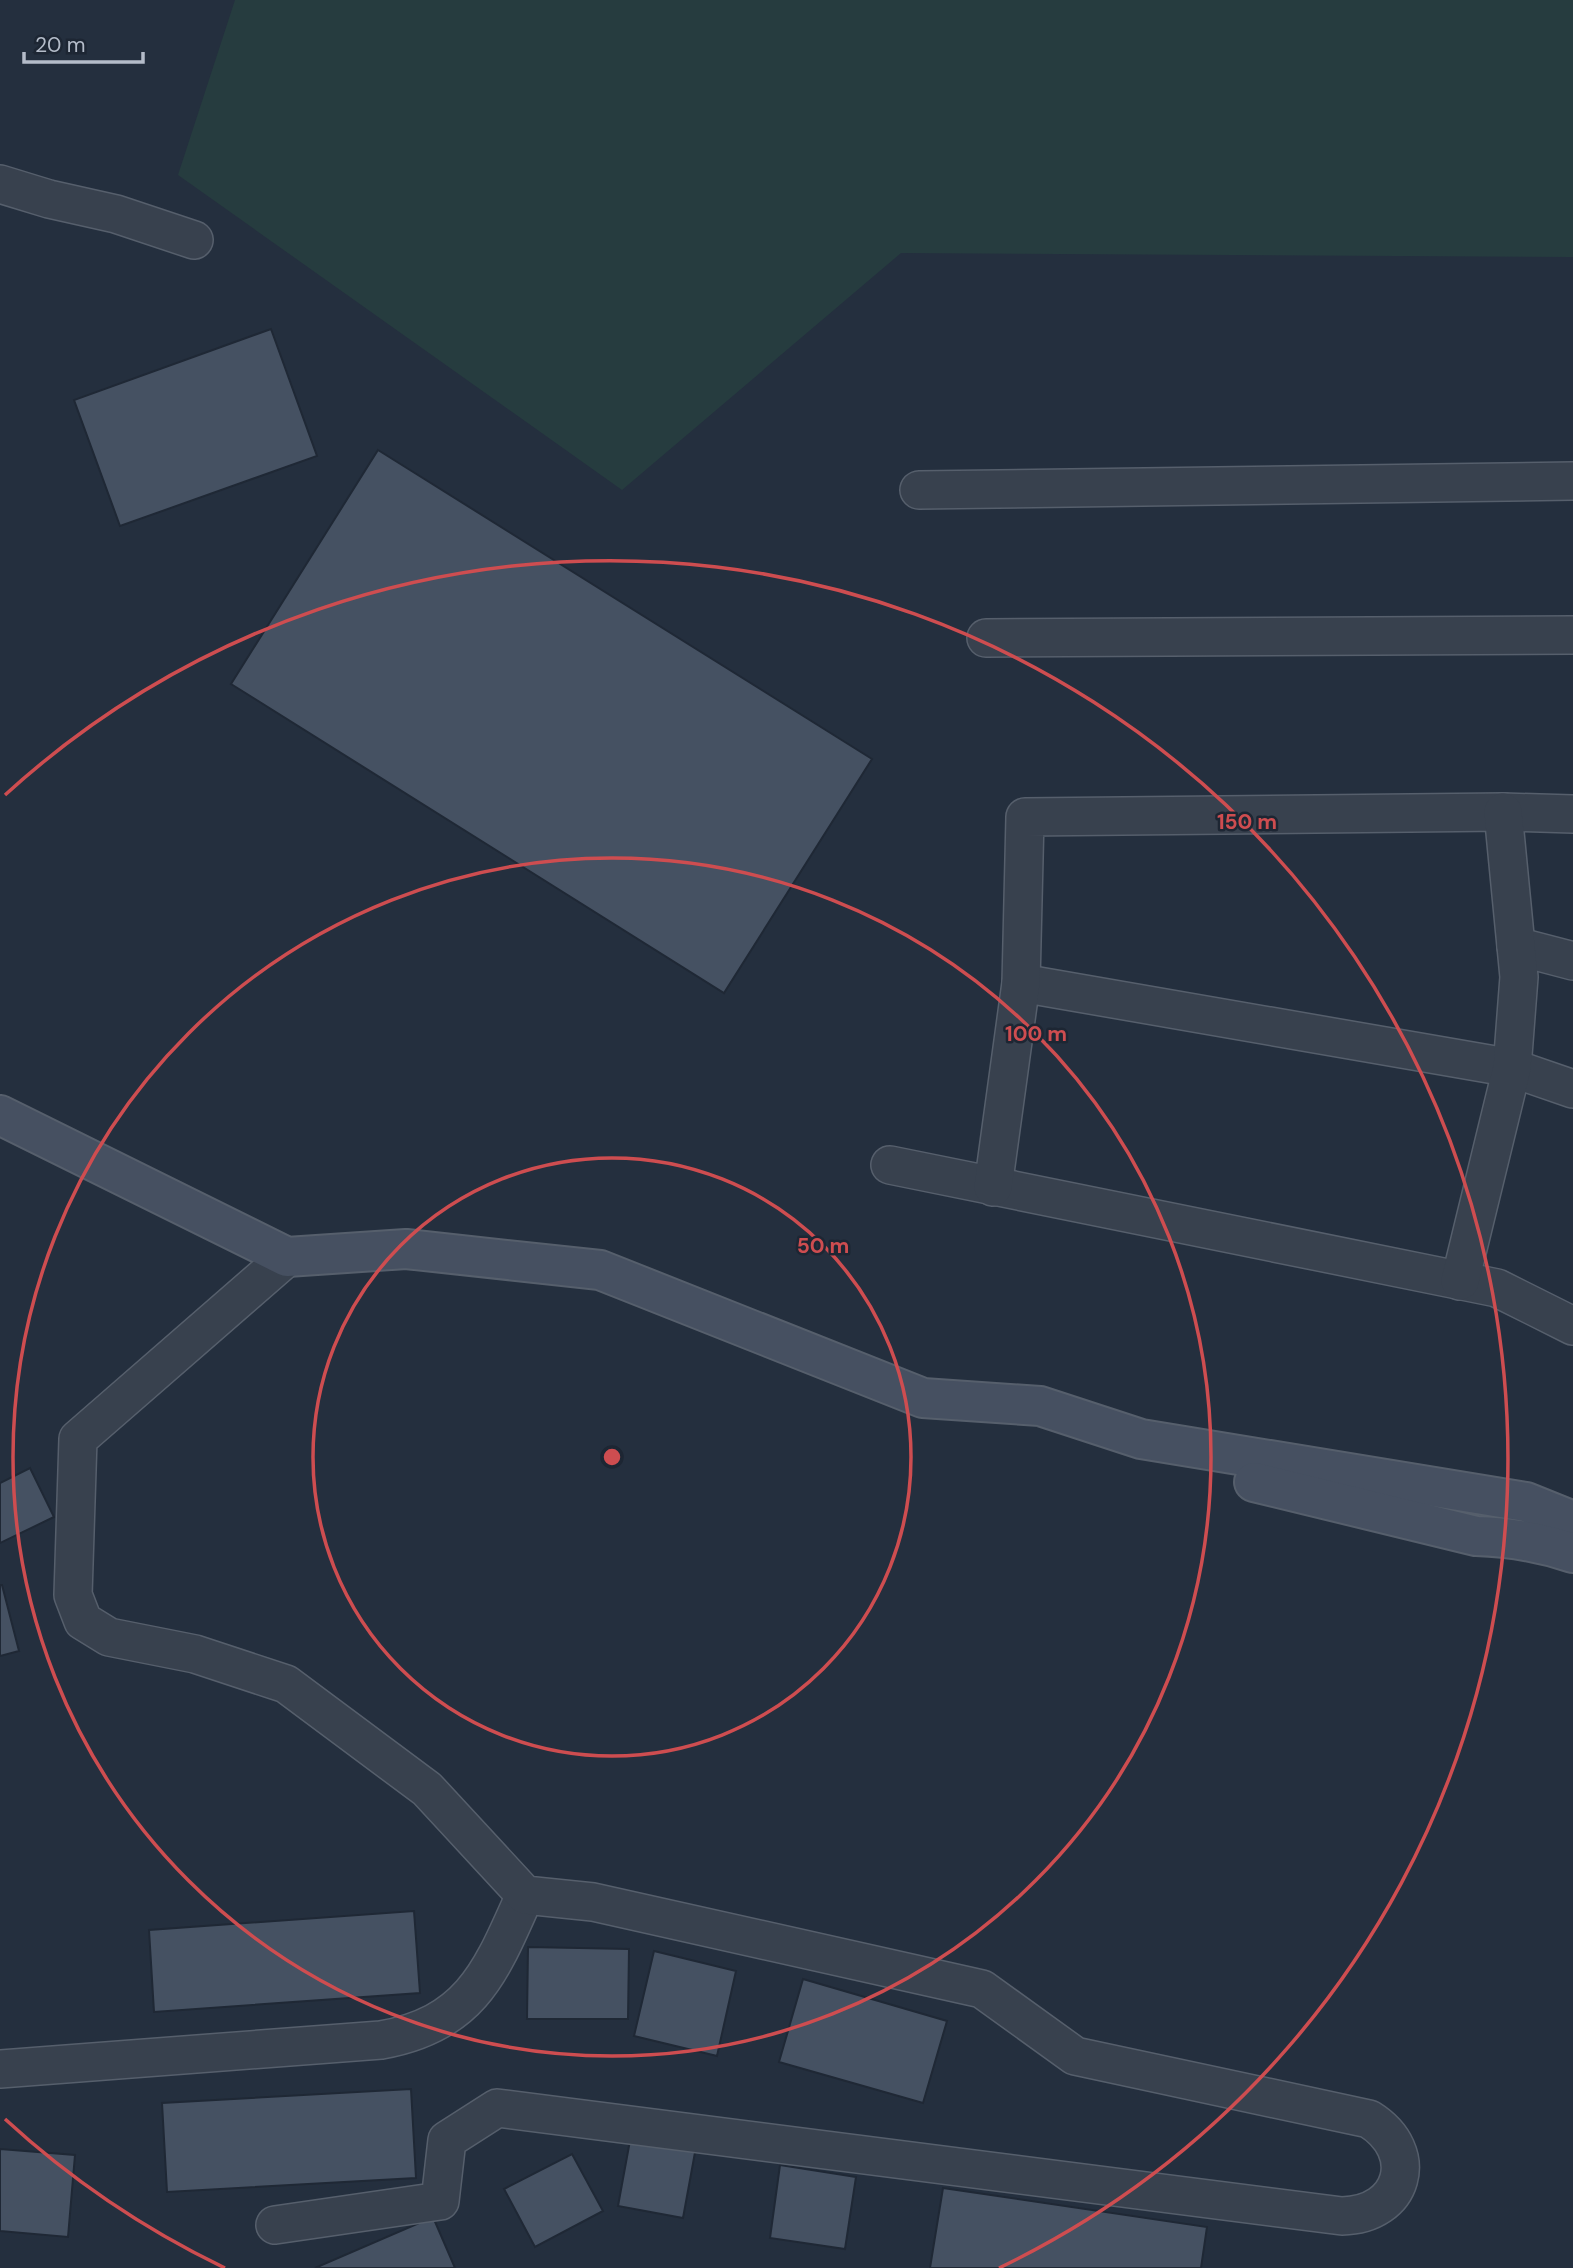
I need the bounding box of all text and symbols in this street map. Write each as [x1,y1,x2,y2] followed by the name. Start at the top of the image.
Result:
[24,21,144,65] scale bar
[35,31,86,59] text: 20 m
[1217,808,1277,836] text: 150 m
[1005,1020,1067,1048] text: 100 m
[797,1232,849,1260] text: 50 m
[600,1445,624,1469] centre of rings

